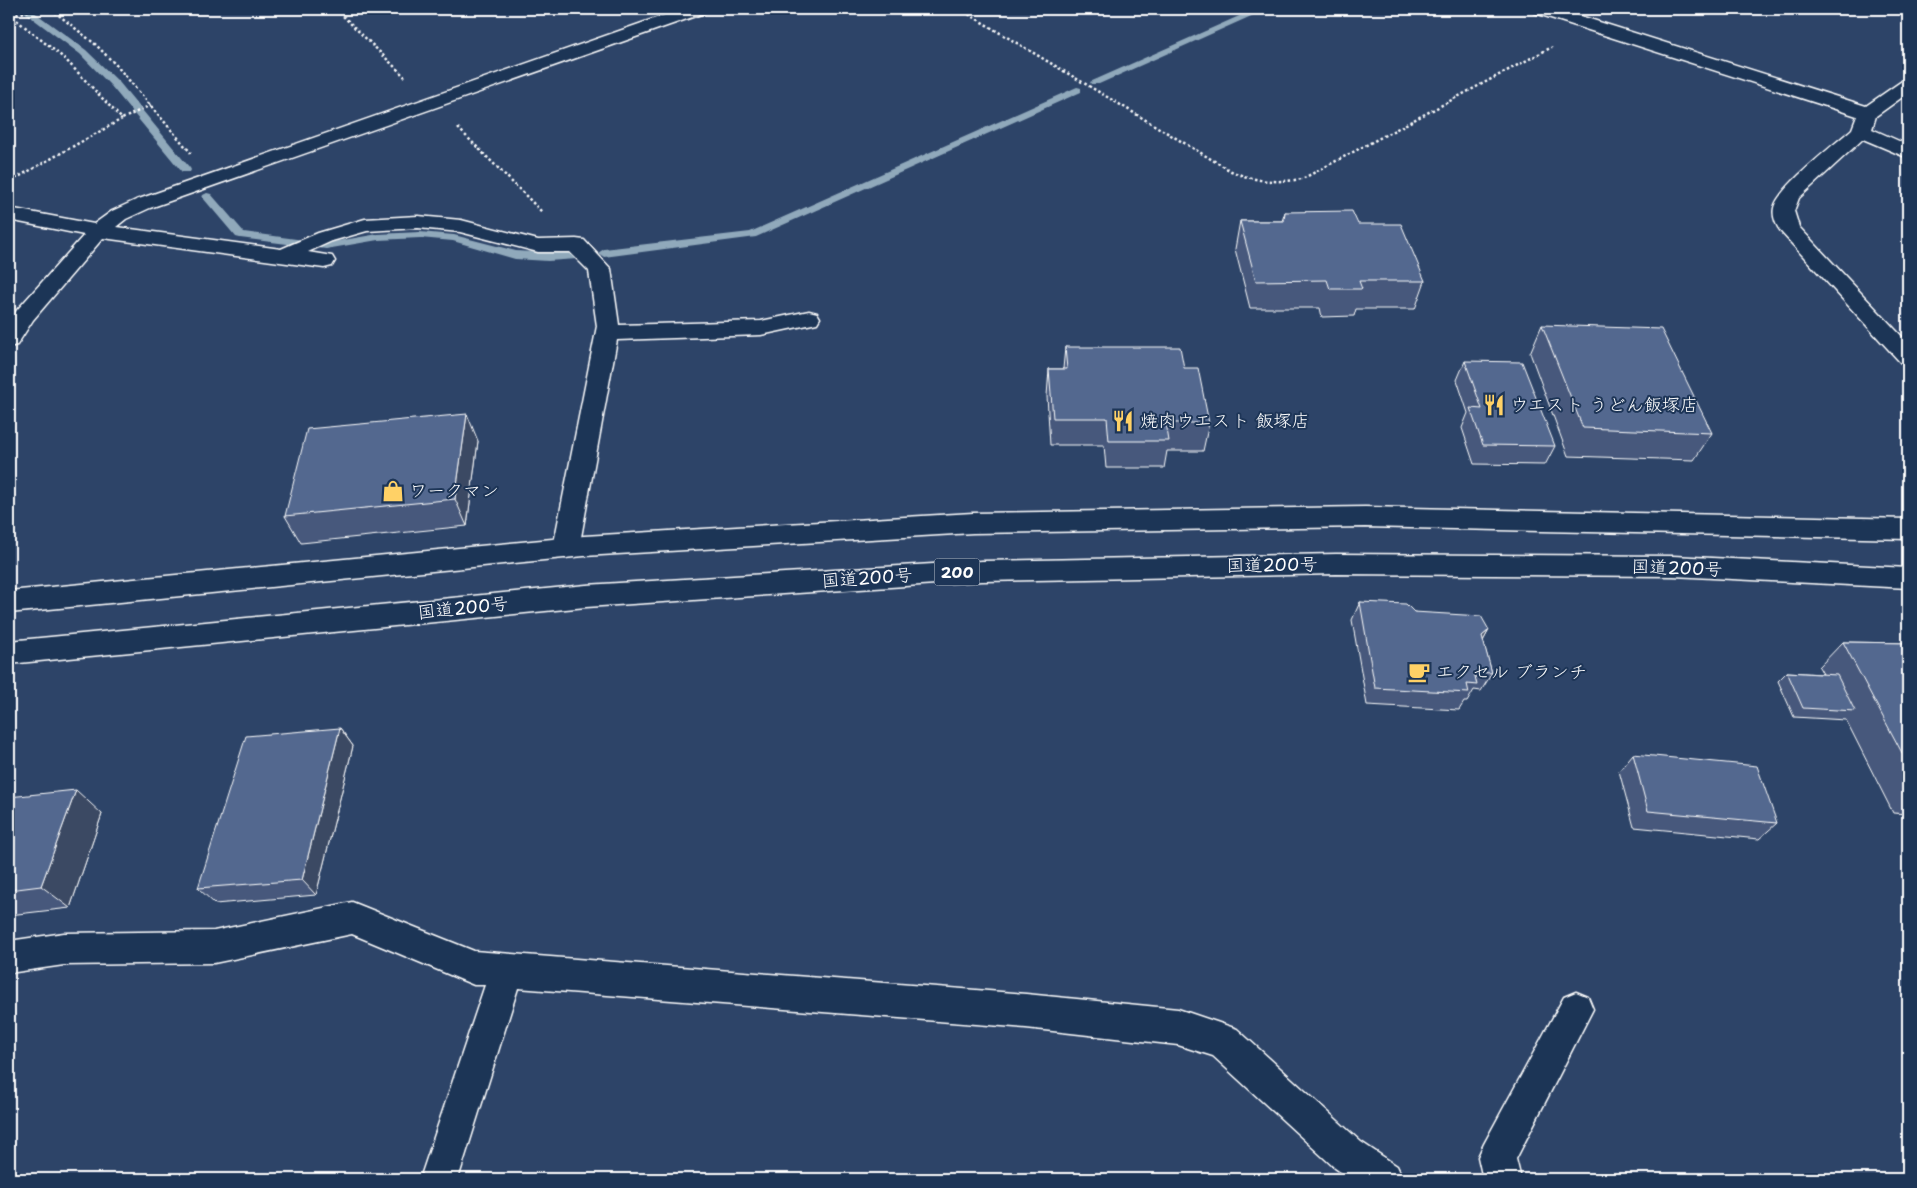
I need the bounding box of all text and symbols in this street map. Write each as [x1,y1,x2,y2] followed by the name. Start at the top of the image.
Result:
[1481,392,1507,418] restaurant icon: ウエスト うどん飯塚店
[1510,393,1698,417] place label: ウエスト うどん飯塚店
[1110,408,1136,434] restaurant icon: 焼肉ウエスト 飯塚店
[1140,409,1310,433] place label: 焼肉ウエスト 飯塚店
[380,478,406,504] shop icon: ワークマン
[409,479,499,503] place label: ワークマン
[1226,552,1318,578] street label: 国道200号
[1631,554,1723,582] street label: 国道200号
[934,558,980,586] road number: 200
[821,563,913,593] street label: 国道200号
[416,591,510,625] street label: 国道200号
[1406,659,1432,685] cafe icon: エクセル ブランチ
[1436,660,1587,684] place label: エクセル ブランチ

